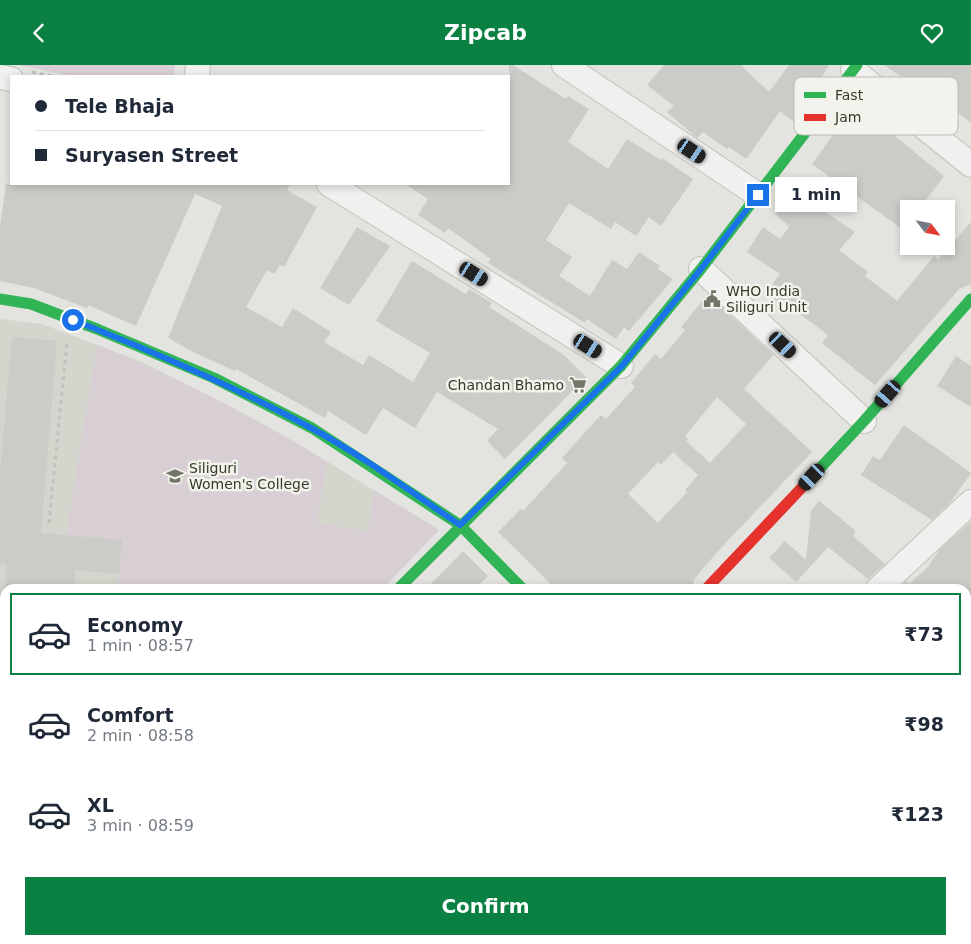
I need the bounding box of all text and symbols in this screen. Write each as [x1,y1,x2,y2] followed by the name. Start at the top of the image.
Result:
[25,19,53,47] icon: back
[918,19,946,47] icon: heart
[444,20,527,45] text: Zipcab
[794,77,958,135] legend
[835,87,864,103] text: Fast
[65,95,175,117] text: Tele Bhaja
[834,109,861,125] text: Jam
[675,136,708,166] car
[65,144,238,166] text: Suryasen Street
[776,177,858,213] callout: 1 min
[747,184,769,206] route end
[791,185,841,204] text: 1 min
[900,200,955,255] north arrow
[900,200,955,255] map controls
[457,260,490,288] car
[726,283,807,315] place label: WHO India Siliguri Unit
[702,289,722,309] public building icon: WHO India Siliguri Unit
[62,309,84,331] route start
[766,329,799,361] car
[571,332,604,360] car
[568,375,588,395] supermarket icon: Chandan Bhamo
[448,377,564,393] place label: Chandan Bhamo
[872,378,903,410] car
[189,460,310,492] place label: Siliguri Women's College
[796,461,827,493] car
[165,466,185,486] school or university icon: Siliguri Women's College
[27,612,72,657] icon: car
[87,614,183,636] text: Economy
[904,623,944,645] text: ₹73
[87,636,194,655] text: 1 min · 08:57
[27,702,72,747] icon: car
[87,704,174,726] text: Comfort
[904,713,944,735] text: ₹98
[87,726,194,745] text: 2 min · 08:58
[27,792,72,837] icon: car
[87,794,114,816] text: XL
[891,803,944,825] text: ₹123
[87,816,194,835] text: 3 min · 08:59
[25,877,946,935] button: Confirm

